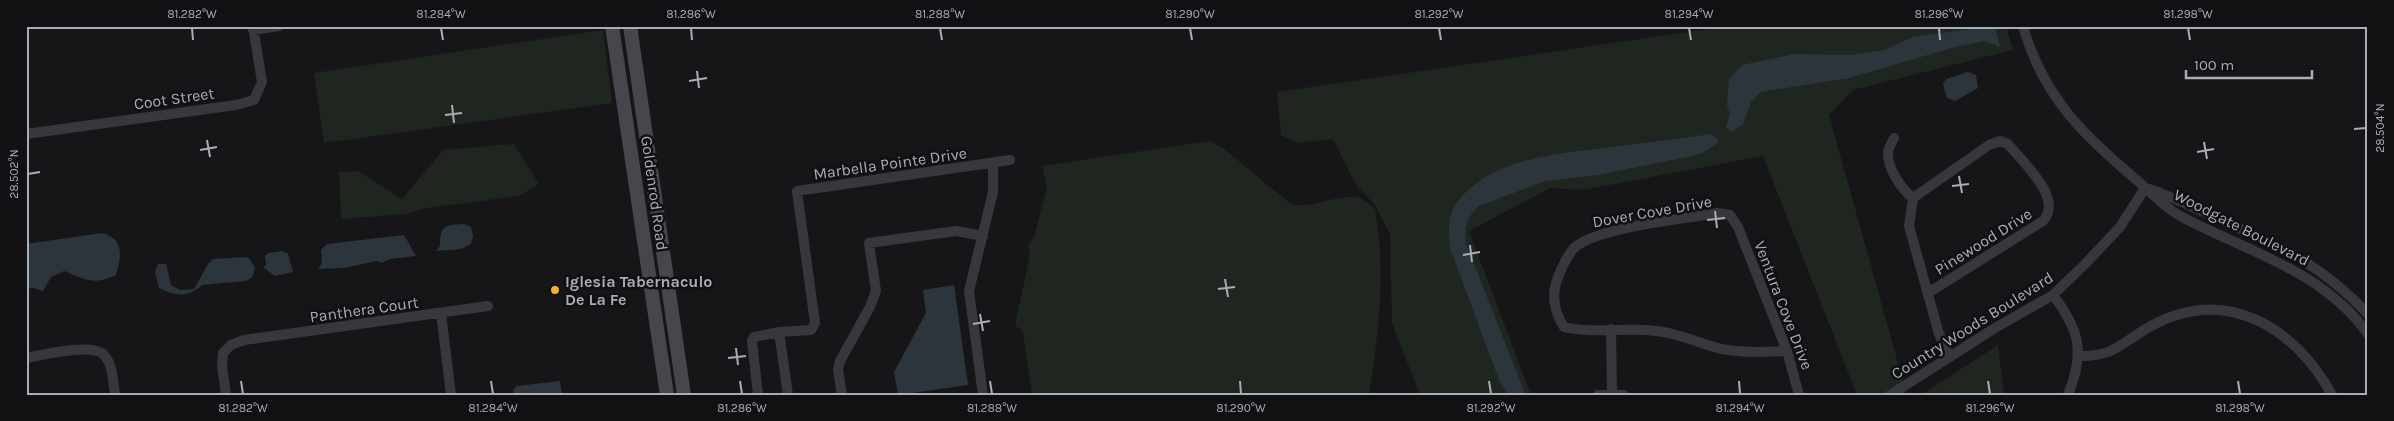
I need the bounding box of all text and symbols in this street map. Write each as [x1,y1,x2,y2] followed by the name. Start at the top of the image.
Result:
[167,7,217,21] text: 81.282°W
[416,7,466,21] text: 81.284°W
[666,7,716,21] text: 81.286°W
[915,7,965,21] text: 81.288°W
[1165,7,1215,21] text: 81.290°W
[1414,7,1464,21] text: 81.292°W
[1665,7,1714,21] text: 81.294°W
[1914,7,1964,21] text: 81.296°W
[2163,7,2213,21] text: 81.298°W
[2186,48,2313,80] scale bar
[2194,56,2234,74] text: 100 m
[133,83,216,114] street label: Coot Street
[2373,103,2387,153] text: 28.504°N
[637,135,672,252] street label: Goldenrod Road
[812,143,968,184] street label: Marbella Pointe Drive
[7,149,21,199] text: 28.502°N
[2171,185,2313,270] street label: Woodgate Boulevard
[1591,192,1713,231] street label: Dover Cove Drive
[1931,204,2035,279] street label: Pinewood Drive
[1750,238,1817,372] street label: Ventura Cove Drive
[1888,268,2057,383] street label: Country Woods Boulevard
[565,272,712,309] place label: Iglesia Tabernaculo De La Fe
[549,284,561,296] marker: Iglesia Tabernaculo De La Fe
[308,292,420,327] street label: Panthera Court
[218,401,268,415] text: 81.282°W
[468,401,518,415] text: 81.284°W
[717,401,767,415] text: 81.286°W
[967,401,1017,415] text: 81.288°W
[1216,401,1266,415] text: 81.290°W
[1466,401,1516,415] text: 81.292°W
[1716,401,1765,415] text: 81.294°W
[1965,401,2015,415] text: 81.296°W
[2215,401,2265,415] text: 81.298°W

